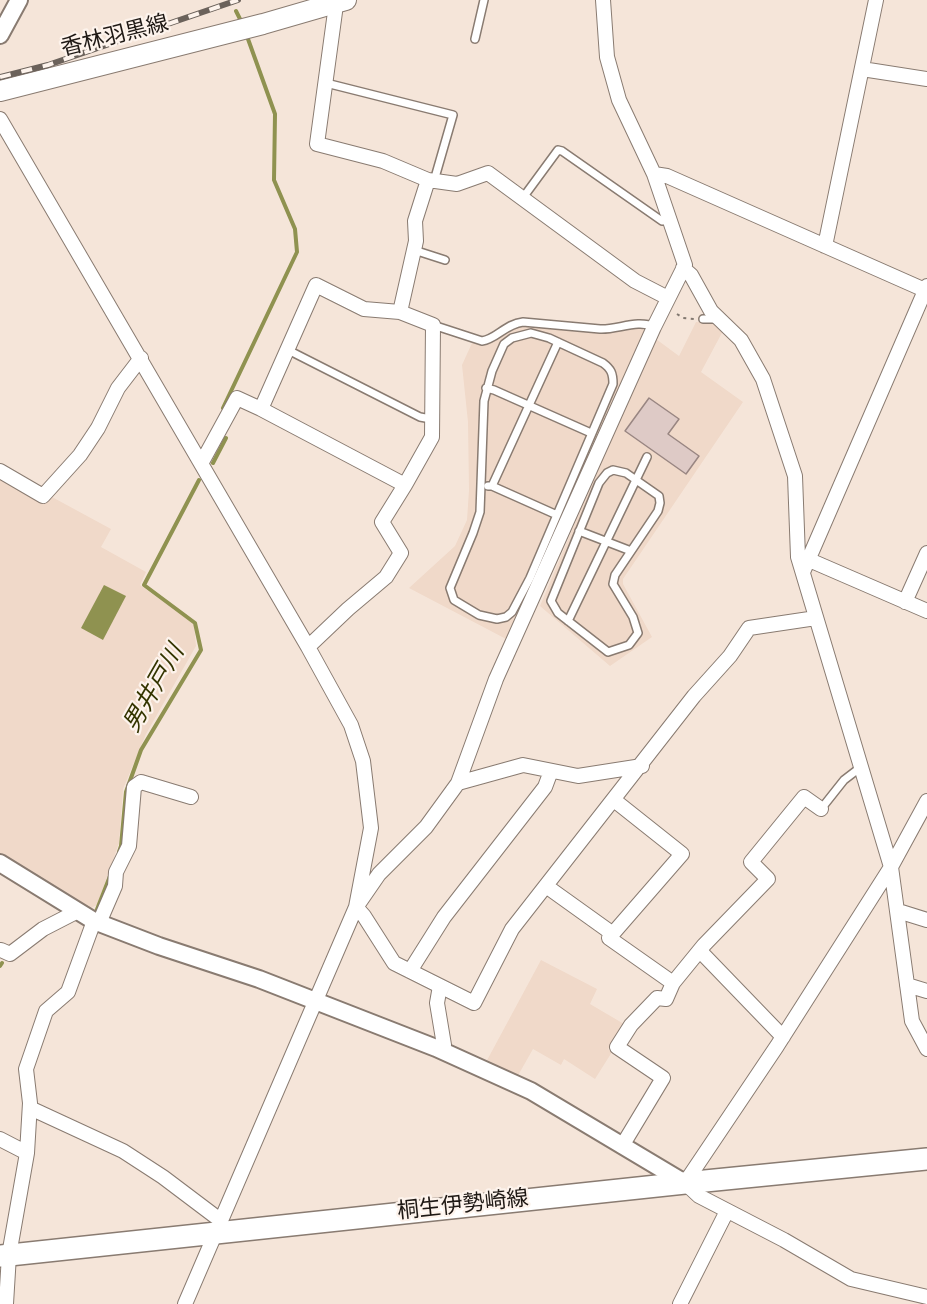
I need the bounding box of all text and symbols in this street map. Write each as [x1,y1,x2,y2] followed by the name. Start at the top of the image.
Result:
[58,11,172,63] street label: 香林羽黒線
[119,640,191,738] water label: 男井戸川
[396,1186,530,1226] street label: 桐生伊勢崎線

